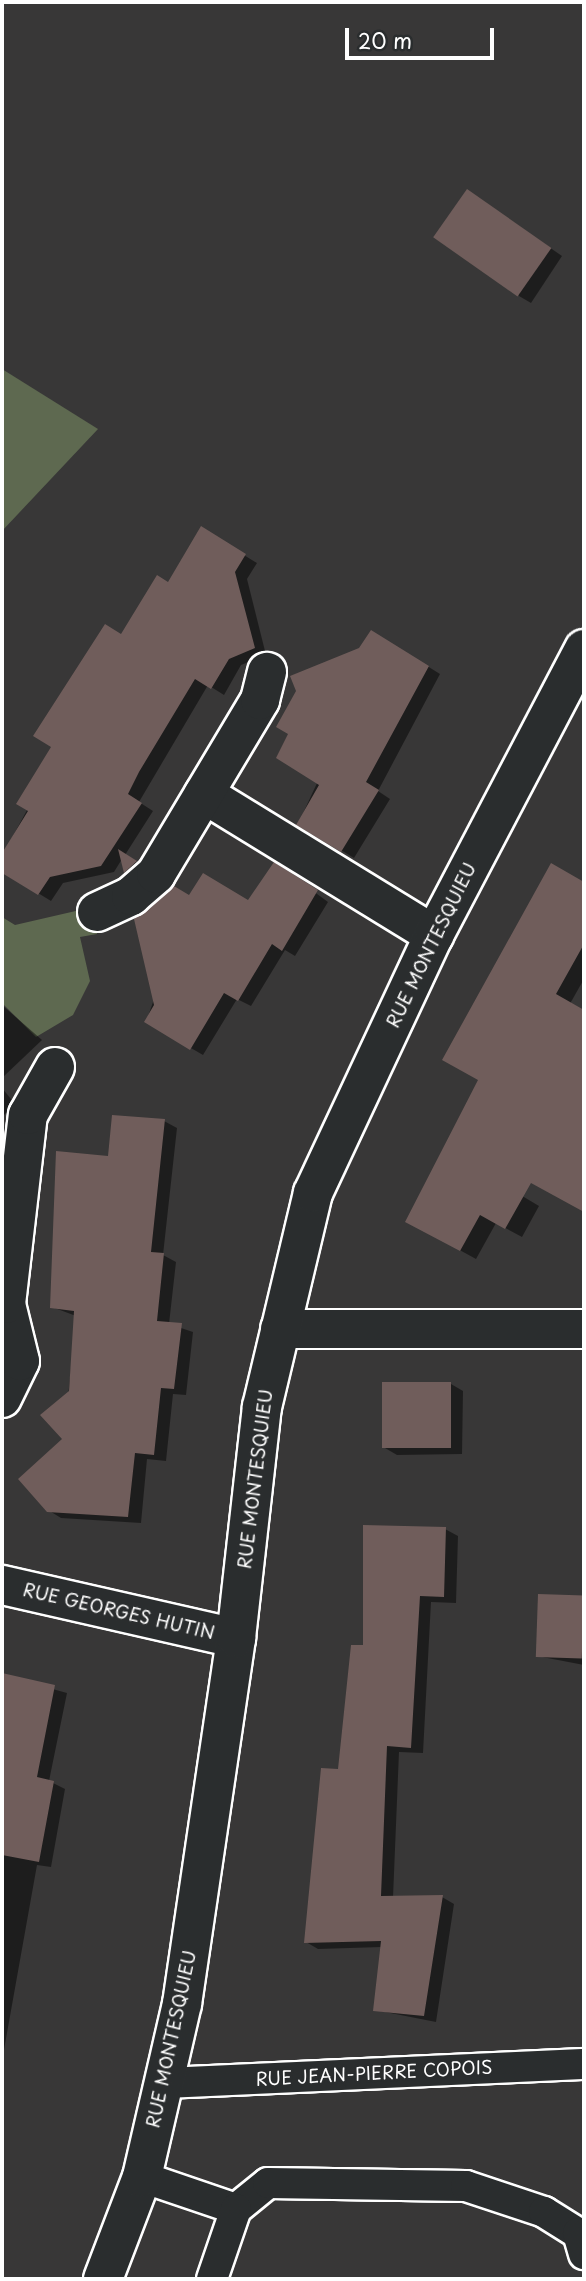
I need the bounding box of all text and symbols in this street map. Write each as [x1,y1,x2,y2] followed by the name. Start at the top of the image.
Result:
[348,14,497,58] scale bar
[358,24,412,56] text: 20 m
[381,858,481,1032] street label: RUE MONTESQUIEU
[233,1387,277,1571] street label: RUE MONTESQUIEU
[20,1578,218,1644] street label: RUE GEORGES HUTIN
[141,1948,201,2130] street label: RUE MONTESQUIEU
[253,2056,495,2090] street label: RUE JEAN-PIERRE COPOIS

